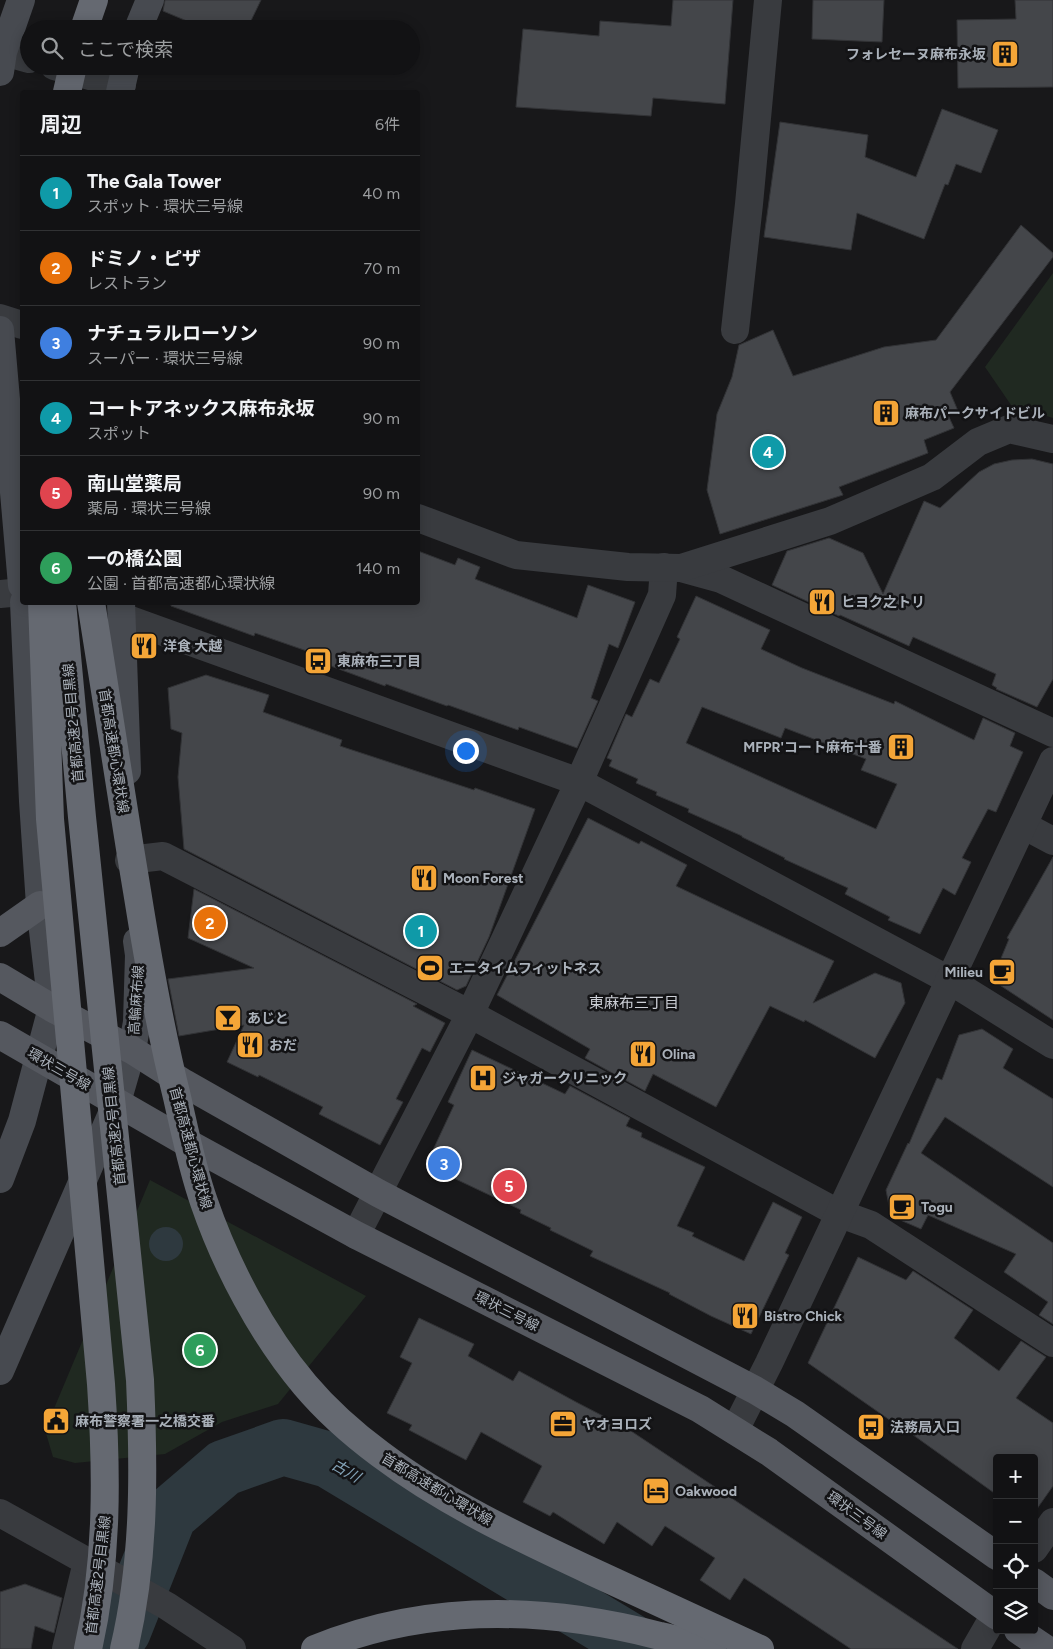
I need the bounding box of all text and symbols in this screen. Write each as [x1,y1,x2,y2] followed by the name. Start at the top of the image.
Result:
[20,20,420,75] search box
[38,34,66,62] icon: search
[78,38,173,61] text: ここで検索
[990,39,1020,69] building icon: フォレセーヌ麻布永坂
[846,46,986,63] place label: フォレセーヌ麻布永坂
[40,112,82,137] text: 周辺
[375,115,400,134] text: 6件
[87,170,221,193] text: The Gala Tower
[53,184,59,203] text: 1
[362,184,400,203] text: 40 m
[87,197,243,216] text: スポット · 環状三号線
[87,247,201,270] text: ドミノ・ピザ
[51,259,61,278] text: 2
[364,259,400,278] text: 70 m
[87,274,167,293] text: レストラン
[87,322,258,345] text: ナチュラルローソン
[52,334,60,353] text: 3
[363,334,400,353] text: 90 m
[87,349,243,368] text: スーパー · 環状三号線
[87,397,314,420] text: コートアネックス麻布永坂
[871,398,901,428] building icon: 麻布パークサイドビル
[905,405,1045,422] place label: 麻布パークサイドビル
[51,409,61,428] text: 4
[363,409,400,428] text: 90 m
[87,424,151,443] text: スポット
[752,433,784,471] pin: 4
[87,472,182,495] text: 南山堂薬局
[51,484,61,503] text: 5
[363,484,400,503] text: 90 m
[87,499,211,518] text: 薬局 · 環状三号線
[87,547,182,570] text: 一の橋公園
[51,559,61,578] text: 6
[356,559,400,578] text: 140 m
[87,574,275,593] text: 公園 · 首都高速都心環状線
[807,587,837,617] restaurant icon: ヒヨク之トリ
[841,594,925,611] place label: ヒヨク之トリ
[129,631,159,661] restaurant icon: 洋食 大越
[163,638,222,655] place label: 洋食 大越
[303,646,333,676] bus stop icon: 東麻布三丁目
[337,653,421,670] place label: 東麻布三丁目
[60,663,87,783] street label: 首都高速2号目黒線
[95,688,132,815] street label: 首都高速都心環状線
[886,732,916,762] building icon: MFPR'コート麻布十番
[453,738,479,764] your location
[743,739,882,756] place label: MFPR'コート麻布十番
[409,863,439,893] restaurant icon: Moon Forest
[443,870,524,887] place label: Moon Forest
[194,904,226,942] pin: 2
[405,912,437,950] pin: 1
[415,953,445,983] sports icon: エニタイムフィットネス
[987,957,1017,987] cafe icon: Milieu
[449,960,602,977] place label: エニタイムフィットネス
[945,964,983,981] place label: Milieu
[126,965,147,1036] street label: 高輪麻布線
[589,994,679,1012] district label: 東麻布三丁目
[213,1003,243,1033] bar icon: あじと
[247,1010,289,1027] place label: あじと
[235,1030,265,1060] restaurant icon: おだ
[269,1037,297,1054] place label: おだ
[628,1039,658,1069] restaurant icon: Olina
[24,1045,93,1094] street label: 環状三号線
[662,1046,696,1063] place label: Olina
[468,1063,498,1093] hospital icon: ジャガークリニック
[100,1065,129,1186] street label: 首都高速2号目黒線
[502,1070,627,1087] place label: ジャガークリニック
[166,1085,215,1211] street label: 首都高速都心環状線
[428,1145,460,1183] pin: 3
[493,1167,525,1205] pin: 5
[887,1192,917,1222] cafe icon: Togu
[921,1199,953,1216] place label: Togu
[472,1288,542,1335] street label: 環状三号線
[730,1301,760,1331] restaurant icon: Bistro Chick
[764,1308,843,1325] place label: Bistro Chick
[184,1331,216,1369] pin: 6
[41,1406,71,1436] public building icon: 麻布警察署一之橋交番
[548,1409,578,1439] office icon: ヤオヨロズ
[856,1412,886,1442] bus stop icon: 法務局入口
[75,1413,215,1430] place label: 麻布警察署一之橋交番
[582,1416,652,1433] place label: ヤオヨロズ
[890,1419,960,1436] place label: 法務局入口
[378,1450,495,1529] street label: 首都高速都心環状線
[993,1454,1038,1634] map controls
[993,1454,1038,1499] button: +
[329,1456,365,1487] water label: 古川
[641,1476,671,1506] hotel icon: Oakwood
[675,1483,737,1500] place label: Oakwood
[823,1488,890,1543] street label: 環状三号線
[993,1499,1038,1544] button: −
[83,1515,114,1636] street label: 首都高速2号目黒線
[993,1544,1038,1589] button: locate
[993,1589,1038,1634] button: layers

